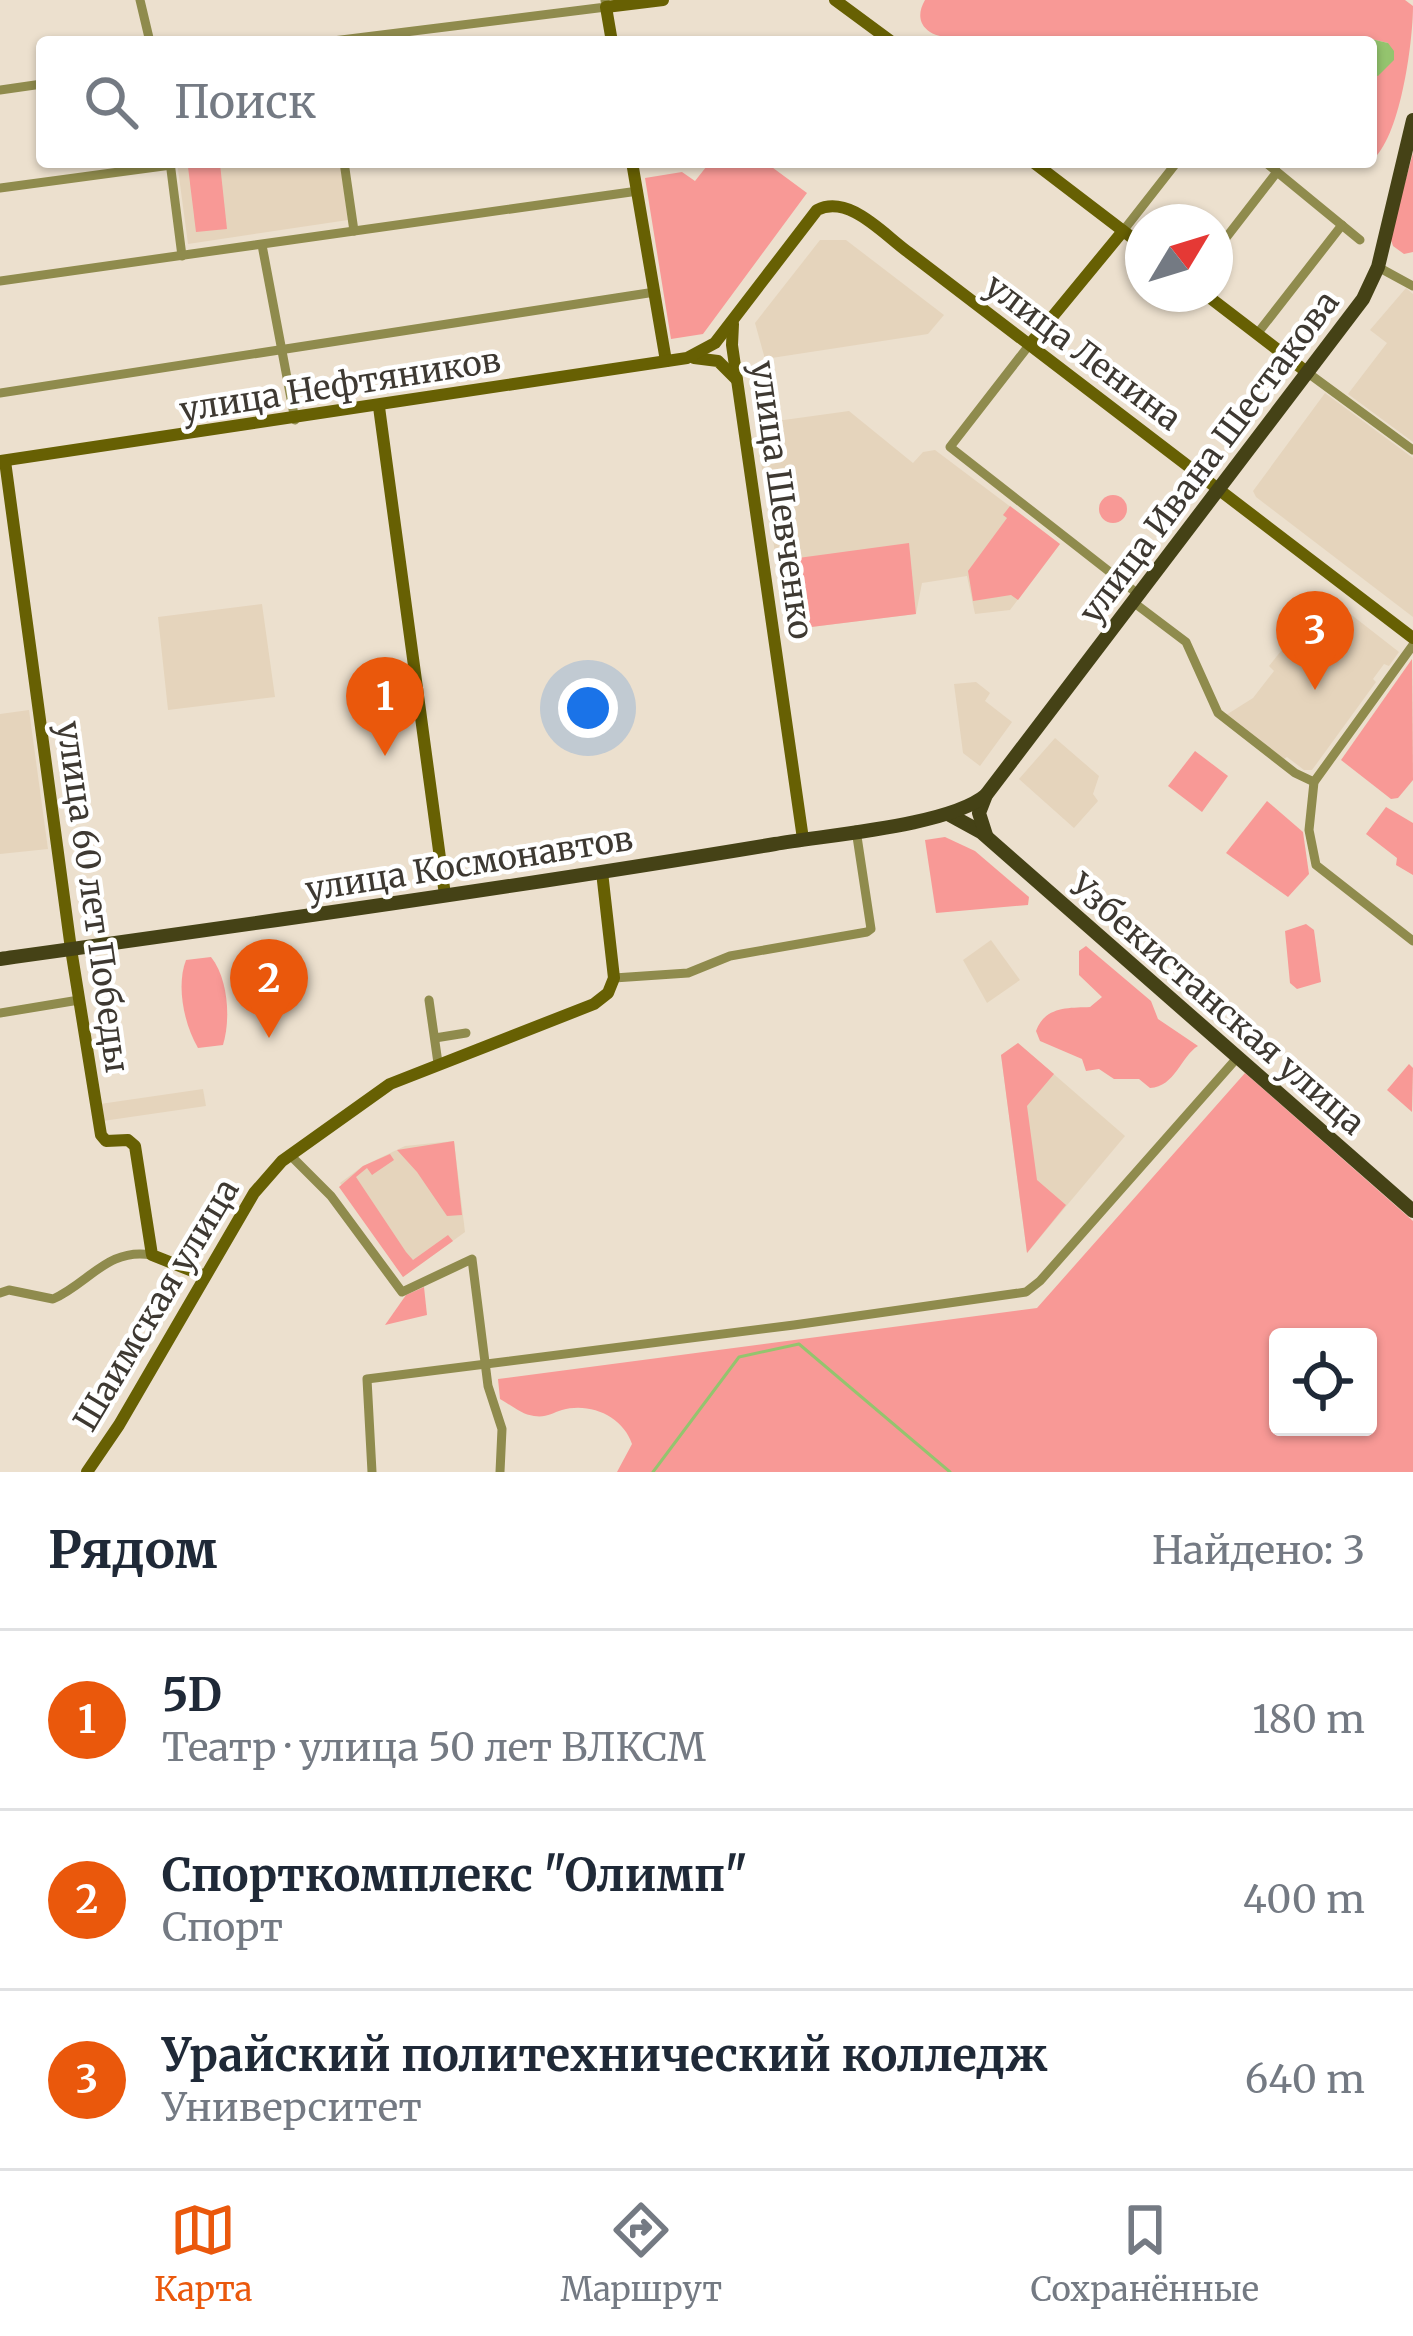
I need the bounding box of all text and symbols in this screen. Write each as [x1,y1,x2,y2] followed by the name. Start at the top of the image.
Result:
[36,36,1377,168] search box
[78,69,144,135] icon: search
[174,74,316,130] text: Поиск
[1125,204,1233,312] north arrow
[977,265,1189,439] street label: улица Ленина
[1070,283,1348,631] street label: улица Ивана Шестакова
[177,339,503,431] street label: улица Нефтяников
[742,358,822,642] street label: улица Шевченко
[1276,591,1354,690] pin: 3
[346,657,424,756] pin: 1
[558,678,618,738] your location
[48,719,138,1075] street label: улица 60 лет Победы
[302,818,636,910] street label: улица Космонавтов
[1060,864,1373,1143] street label: Узбекистанская улица
[230,939,308,1038] pin: 2
[65,1171,247,1439] street label: Шаимская улица
[1269,1328,1377,1436] map controls
[1269,1328,1377,1436] button: locate
[48,1518,217,1582] text: Рядом
[1152,1526,1365,1575] text: Найдено: 3
[162,1667,222,1723] text: 5D
[78,1695,96,1744] text: 1
[1252,1695,1365,1744] text: 180 m
[162,1723,706,1772] text: Театр · улица 50 лет ВЛКСМ
[162,1847,748,1903] text: Спорткомплекс "Олимп"
[76,1875,98,1924] text: 2
[1243,1875,1365,1924] text: 400 m
[162,1903,283,1952] text: Спорт
[162,2027,1048,2083] text: Урайский политехнический колледж
[76,2055,98,2104] text: 3
[1245,2055,1365,2104] text: 640 m
[162,2083,422,2132] text: Университет
[154,2197,252,2310] tab: Карта
[561,2197,722,2310] tab: Маршрут
[1030,2197,1259,2310] tab: Сохранённые

